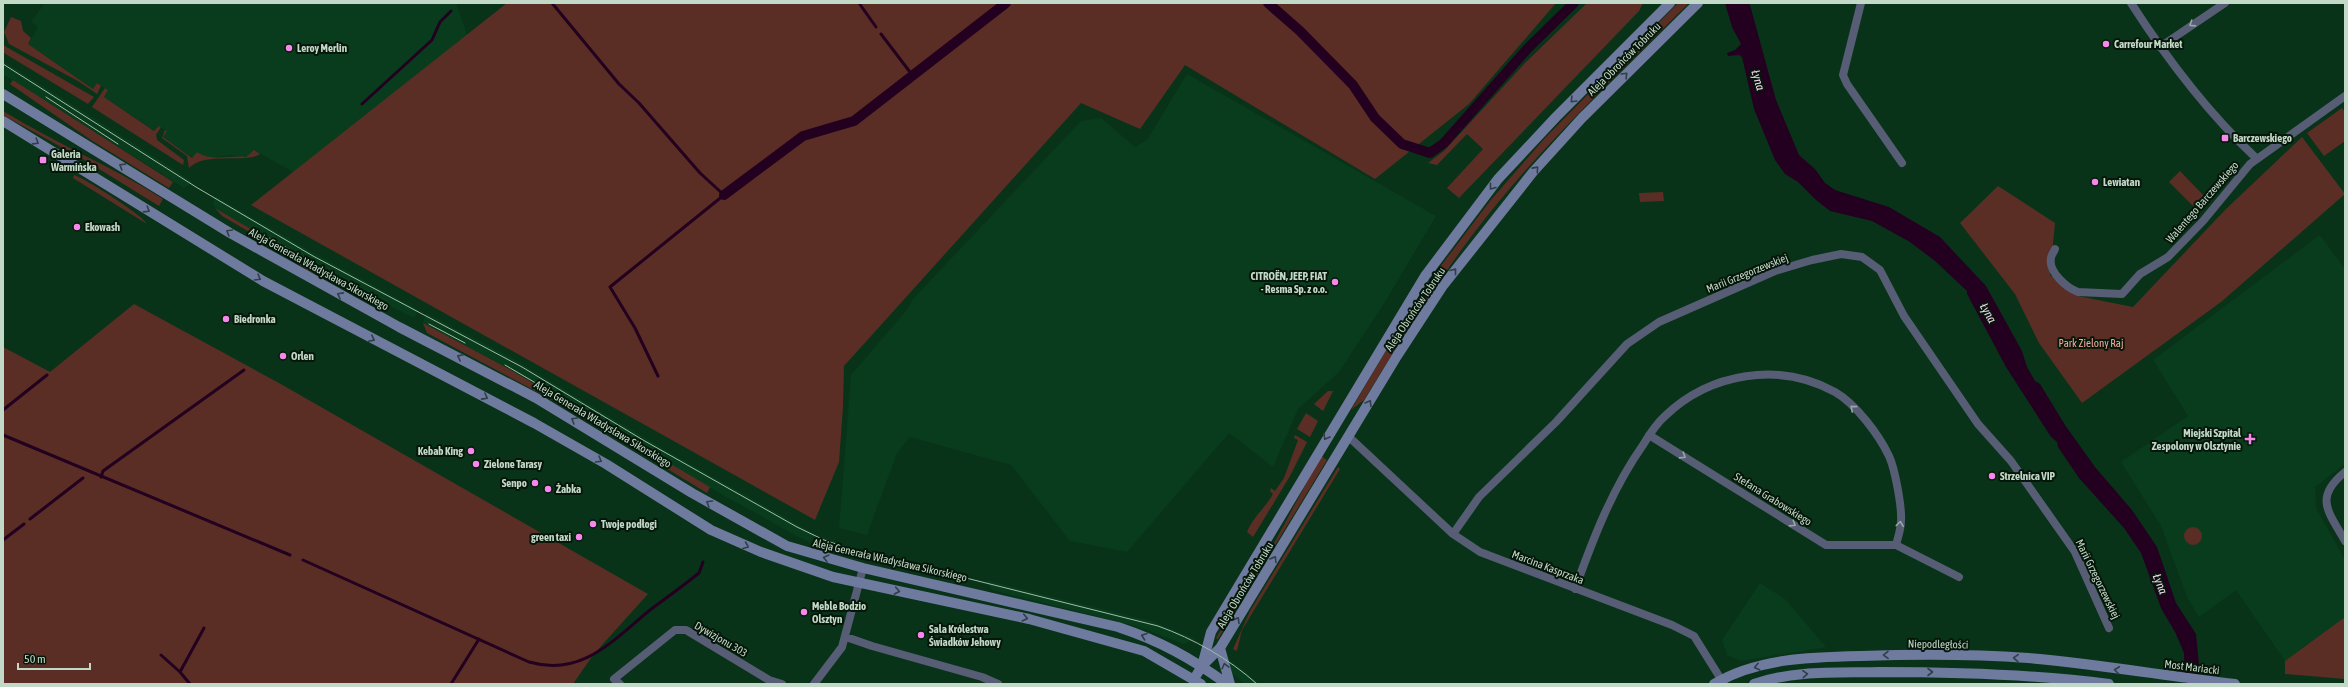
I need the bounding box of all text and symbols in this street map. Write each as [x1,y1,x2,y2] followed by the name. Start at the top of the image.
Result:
[1585,20,1663,98] street label: Aleja Obrońców Tobruku
[2189,20,2196,27] one-way arrow
[2114,38,2183,50] place label: Carrefour Market
[2101,39,2111,49] marker: Carrefour Market
[297,42,347,54] place label: Leroy Merlin
[284,43,294,53] marker: Leroy Merlin
[1748,68,1768,92] water label: Łyna
[1621,72,1628,80] one-way arrow
[1570,95,1578,103] one-way arrow
[2233,132,2292,144] place label: Barczewskiego
[2220,133,2230,143] marker: Barczewskiego
[32,137,39,144] one-way arrow
[50,148,97,173] place label: Galeria Warmińska
[38,155,48,165] marker: Galeria Warmińska
[2163,159,2241,245] street label: Walentego Barczewskiego
[119,164,126,171] one-way arrow
[1531,166,1538,174] one-way arrow
[2103,176,2140,188] place label: Lewiatan
[2090,177,2100,187] marker: Lewiatan
[1490,183,1497,190] one-way arrow
[143,206,150,213] one-way arrow
[85,221,120,233] place label: Ekowash
[72,222,82,232] marker: Ekowash
[247,226,391,312] street label: Aleja Generała Władysława Sikorskiego
[226,230,233,237] one-way arrow
[1704,251,1790,295] street label: Marii Grzegorzewskiej
[1383,265,1447,353] street label: Aleja Obrońców Tobruku
[1450,268,1457,275] one-way arrow
[1251,269,1327,295] place label: CITROËN, JEEP, FIAT - Resma Sp. z o.o.
[254,273,261,280] one-way arrow
[1330,277,1340,287] marker: CITROËN, JEEP, FIAT - Resma Sp. z o.o.
[337,293,344,300] one-way arrow
[1977,301,1999,326] water label: Łyna
[234,313,276,325] place label: Biedronka
[221,314,231,324] marker: Biedronka
[368,335,375,342] one-way arrow
[2059,337,2123,349] park label: Park Zielony Raj
[291,350,314,362] place label: Orlen
[278,351,288,361] marker: Orlen
[457,354,465,362] one-way arrow
[532,378,674,470] street label: Aleja Generała Władysława Sikorskiego
[481,392,488,400] one-way arrow
[1364,400,1371,407] one-way arrow
[1851,405,1858,412] one-way arrow
[571,417,578,424] one-way arrow
[2152,427,2242,452] place label: Miejski Szpital Zespolony w Olsztynie
[1324,433,1331,440] one-way arrow
[2244,433,2256,445] marker: Miejski Szpital Zespolony w Olsztynie
[418,445,463,457] place label: Kebab King
[466,446,476,456] marker: Kebab King
[1679,451,1686,458] one-way arrow
[595,455,602,462] one-way arrow
[484,458,542,470] place label: Zielone Tarasy
[471,459,481,469] marker: Zielone Tarasy
[1732,470,1814,528] street label: Stefana Grabowskiego
[2000,470,2056,482] place label: Strzelnica VIP
[1987,471,1997,481] marker: Strzelnica VIP
[502,477,527,489] place label: Senpo
[530,478,540,488] marker: Senpo
[556,483,581,495] place label: Żabka
[543,484,553,494] marker: Żabka
[706,500,713,507] one-way arrow
[601,518,657,530] place label: Twoje podłogi
[588,519,598,529] marker: Twoje podłogi
[1789,520,1796,527] one-way arrow
[1895,521,1904,527] one-way arrow
[531,531,571,543] place label: green taxi
[574,532,584,542] marker: green taxi
[812,536,968,584] street label: Aleja Generała Władysława Sikorskiego
[2074,537,2122,621] street label: Marii Grzegorzewskiej
[1215,540,1275,630] street label: Aleja Obrońców Tobruku
[743,541,750,549] one-way arrow
[1510,548,1586,586] street label: Marcina Kasprzaka
[823,554,830,563] one-way arrow
[1270,556,1277,563] one-way arrow
[2150,572,2170,597] water label: Łyna
[894,587,900,595] one-way arrow
[812,600,866,625] place label: Meble Bodzio Olsztyn
[799,607,809,617] marker: Meble Bodzio Olsztyn
[1021,614,1028,622] one-way arrow
[1233,617,1240,624] one-way arrow
[692,619,750,659] street label: Dywizjonu 303
[929,623,1001,648] place label: Sala Królestwa Świadków Jehowy
[916,630,926,640] marker: Sala Królestwa Świadków Jehowy
[1141,633,1148,641] one-way arrow
[1908,637,1968,651] street label: Niepodległości
[18,645,90,671] scale bar
[1883,651,1889,659] one-way arrow
[24,652,46,666] text: 50 m
[2013,654,2019,662] one-way arrow
[2164,658,2220,676] street label: Most Mariacki
[1754,662,1761,670] one-way arrow
[1221,663,1230,670] one-way arrow
[2114,666,2120,675] one-way arrow
[1927,668,1933,676] one-way arrow
[1802,669,1808,678] one-way arrow

